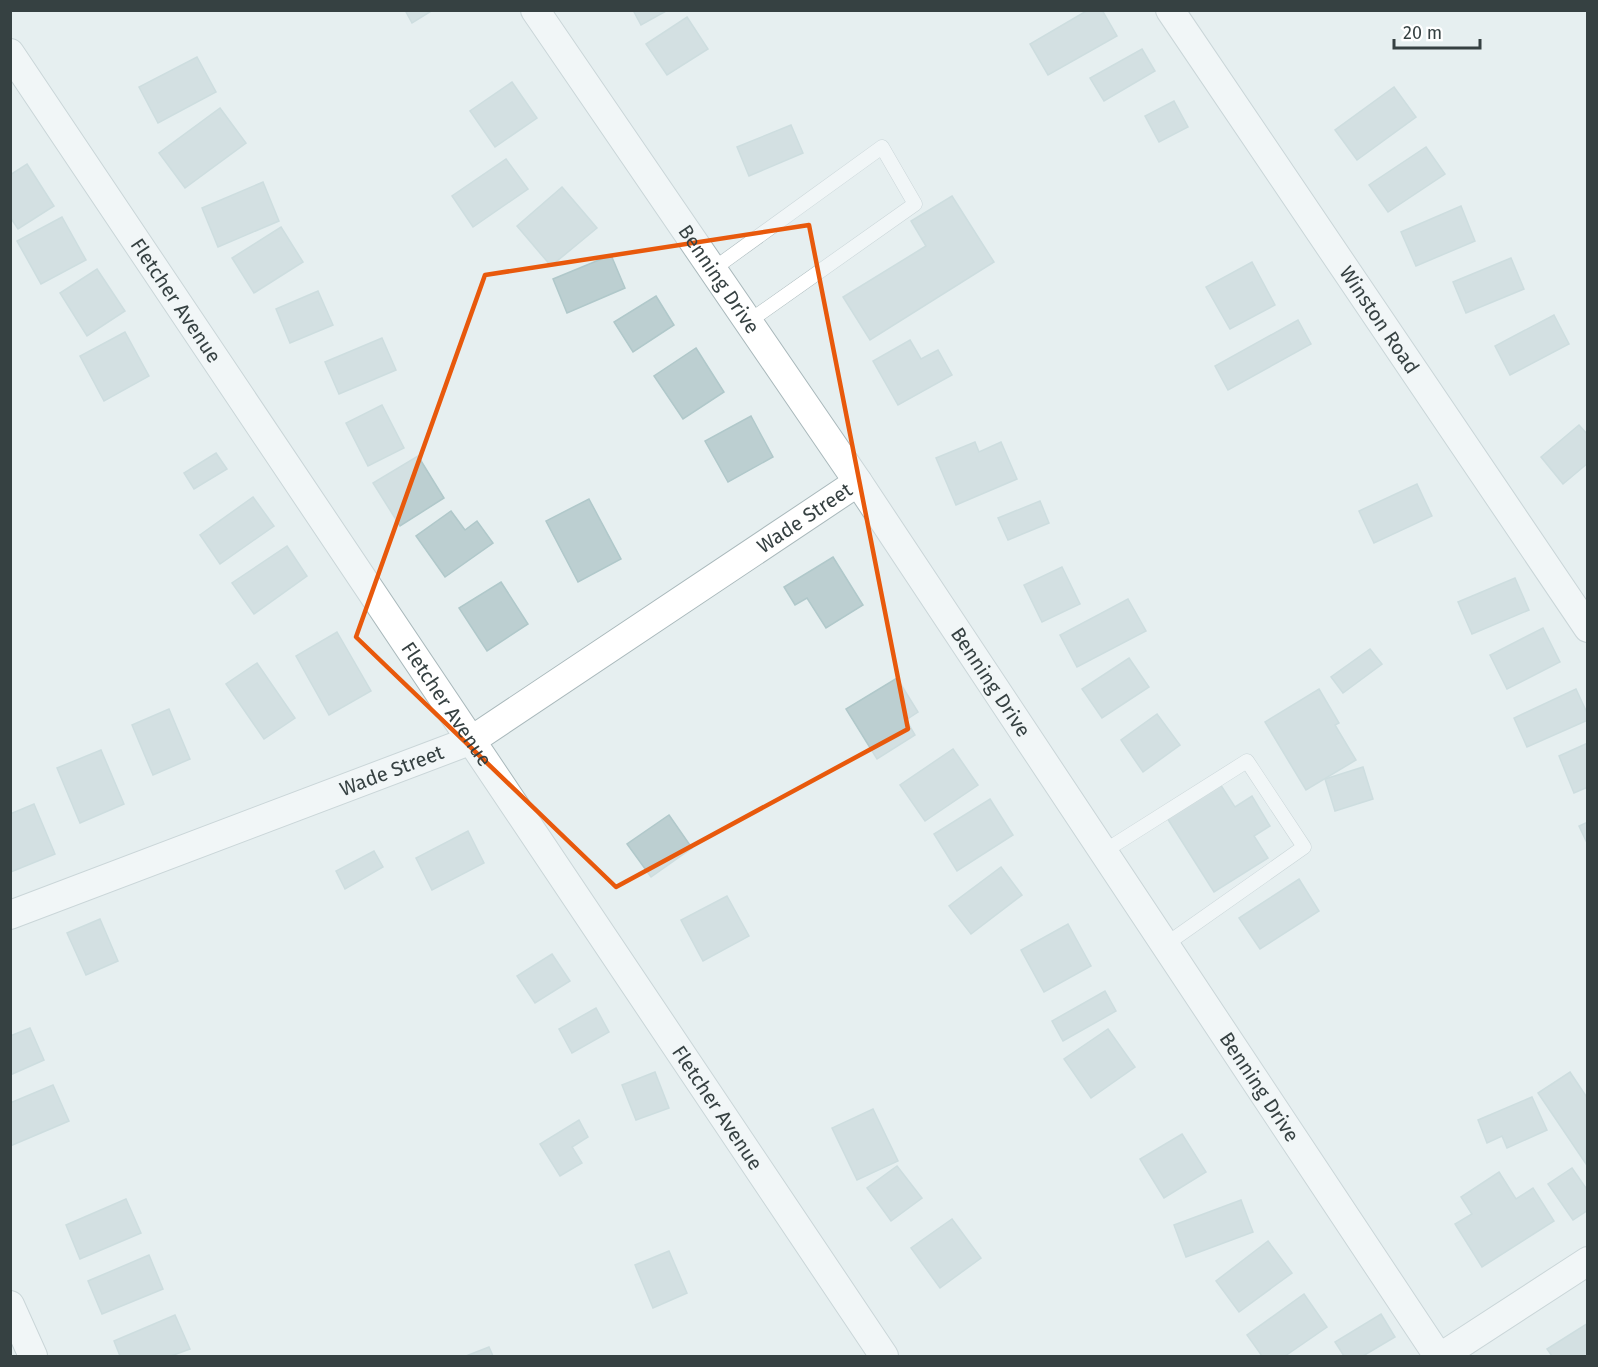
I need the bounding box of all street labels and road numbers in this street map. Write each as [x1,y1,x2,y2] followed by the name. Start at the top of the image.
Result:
[673,220,765,338] street label: Benning Drive
[126,234,226,367] street label: Fletcher Avenue
[1335,261,1425,378] street label: Winston Road
[752,477,857,558] street label: Wade Street
[946,623,1036,741] street label: Benning Drive
[396,637,497,771] street label: Fletcher Avenue
[336,740,448,801] street label: Wade Street
[1214,1028,1304,1146] street label: Benning Drive
[667,1041,768,1175] street label: Fletcher Avenue

